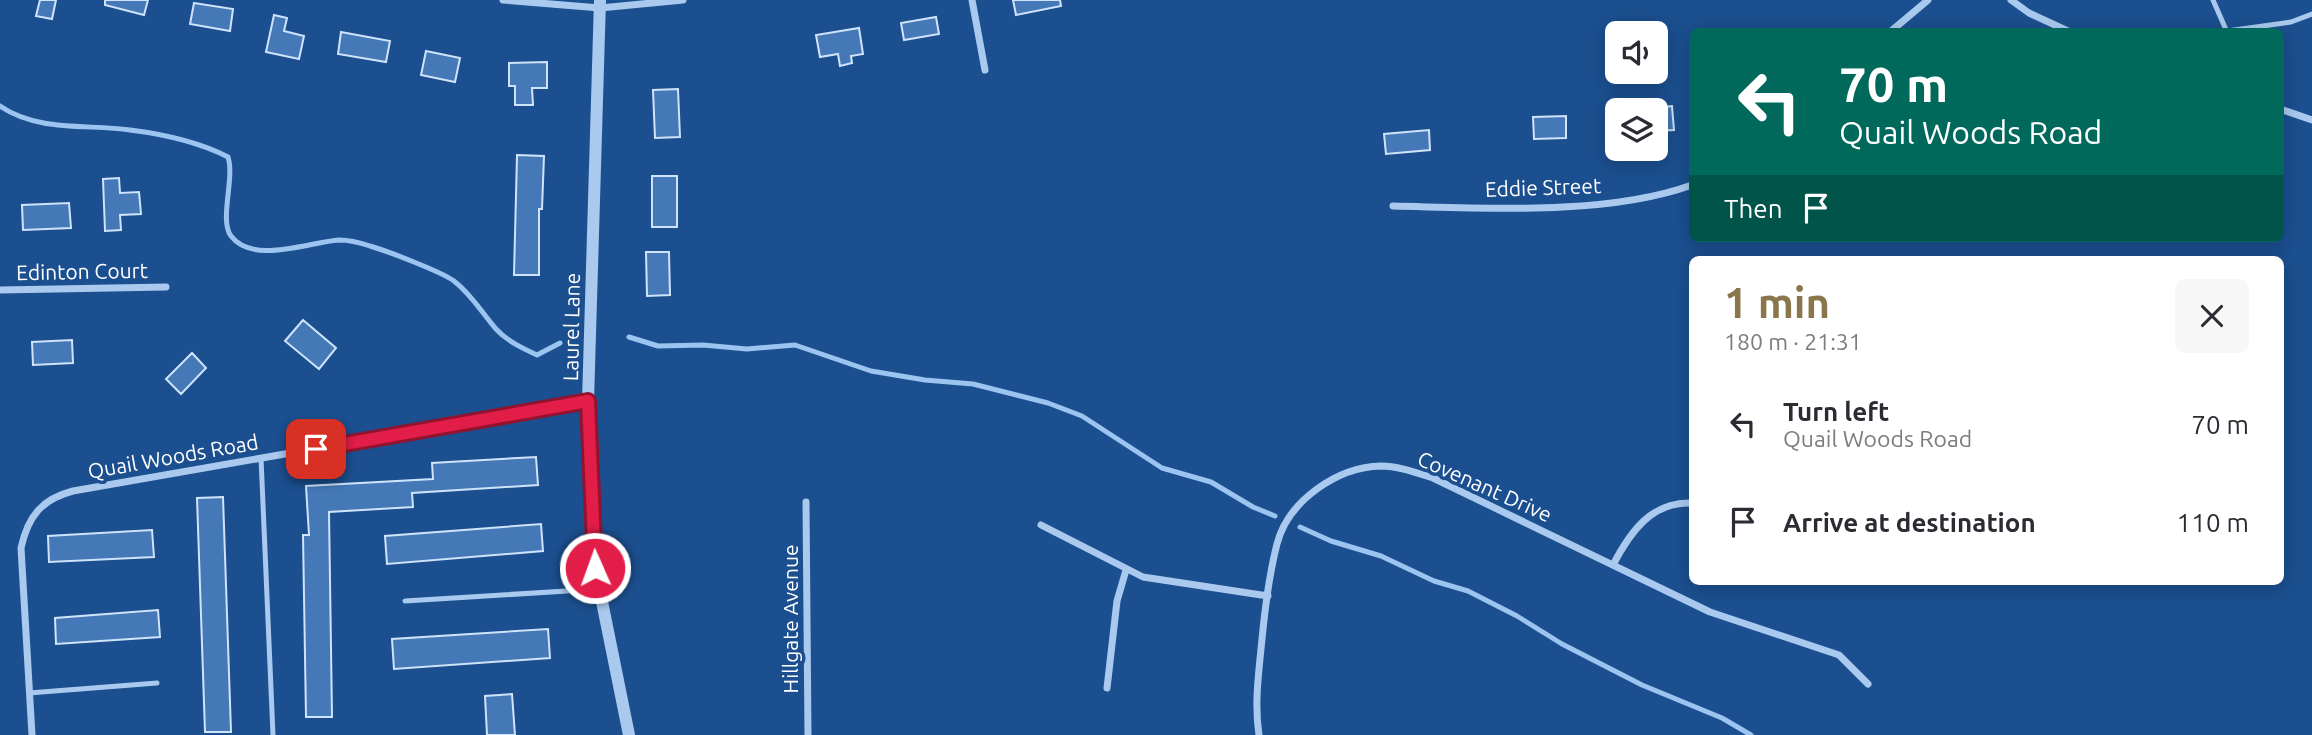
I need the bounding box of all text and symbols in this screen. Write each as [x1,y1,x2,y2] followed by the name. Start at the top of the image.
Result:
[1605,21,1668,161] map controls
[1605,21,1668,84] button: sound
[1724,56,1815,147] icon: left
[1839,56,1948,111] text: 70 m
[1605,98,1668,161] button: layers
[1839,114,2102,150] text: Quail Woods Road
[1484,173,1602,201] street label: Eddie Street
[1797,189,1835,227] icon: arrive
[1724,194,1783,223] text: Then
[16,258,148,284] street label: Edinton Court
[558,273,584,381] street label: Laurel Lane
[1724,279,1830,326] text: 1 min
[2175,279,2249,353] button: close
[1724,329,1862,354] text: 180 m · 21:31
[1783,397,1889,426] text: Turn left
[1724,405,1762,443] icon: left
[2191,410,2249,439] text: 70 m
[286,419,346,479] pin
[1783,426,1972,451] text: Quail Woods Road
[86,429,260,483] street label: Quail Woods Road
[297,430,335,468] icon: arrive
[1414,446,1556,526] street label: Covenant Drive
[1724,503,1762,541] icon: arrive
[1783,508,2036,537] text: Arrive at destination
[2177,508,2249,537] text: 110 m
[558,531,632,605] position arrow
[778,545,802,693] street label: Hillgate Avenue

